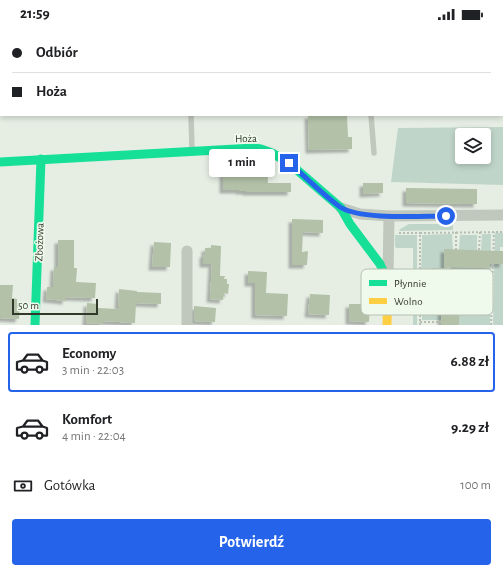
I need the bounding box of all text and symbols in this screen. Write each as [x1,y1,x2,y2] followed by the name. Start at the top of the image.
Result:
[20,6,50,21] text: 21:59
[36,45,78,60] text: Odbiór
[36,84,67,99] text: Hoża
[455,128,491,164] map controls
[455,128,491,164] button: layers
[235,133,257,144] street label: Hoża
[209,149,275,177] callout: 1 min
[280,154,298,172] route end
[228,156,256,169] text: 1 min
[437,207,455,225] route start
[33,223,46,262] street label: Zbożowa
[361,269,493,315] legend
[394,278,426,289] text: Płynnie
[394,296,423,307] text: Wolno
[12,297,98,316] scale bar
[18,300,39,311] text: 50 m
[14,344,50,380] icon: car
[62,346,116,361] text: Economy
[451,354,489,369] text: 6.88 zł
[62,364,124,377] text: 3 min · 22:03
[14,410,50,446] icon: car
[62,412,112,427] text: Komfort
[451,420,489,435] text: 9.29 zł
[62,430,126,443] text: 4 min · 22:04
[12,475,34,497] icon: cash
[44,478,95,493] text: Gotówka
[460,479,491,492] text: 100 m
[12,519,491,565] button: Potwierdź

